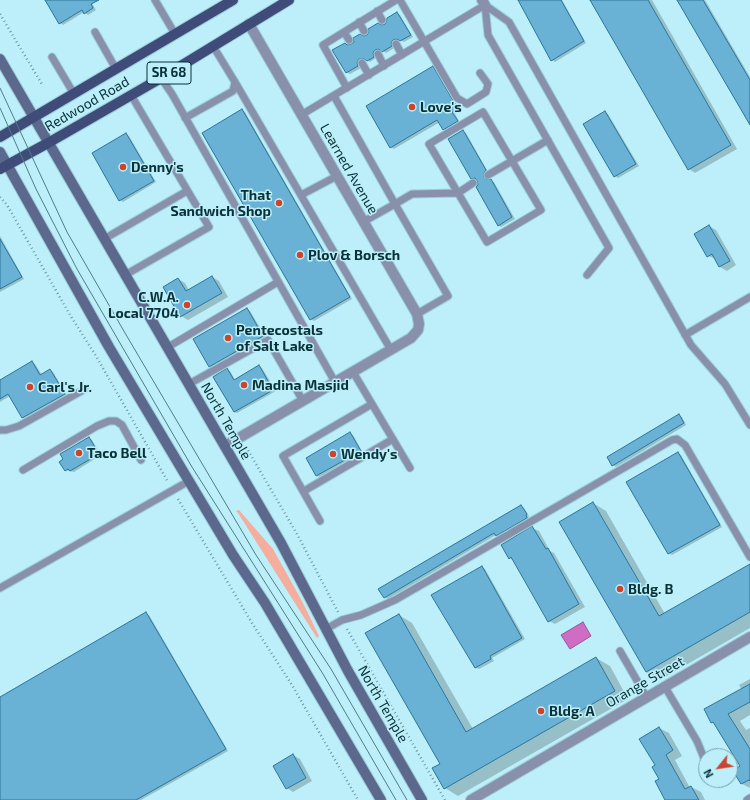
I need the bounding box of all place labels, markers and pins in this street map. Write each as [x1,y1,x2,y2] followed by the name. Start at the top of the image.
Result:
[420,99,462,115] place label: Love's
[407,102,417,112] marker: Love's
[131,159,184,175] place label: Denny's
[118,162,128,172] marker: Denny's
[170,187,271,220] place label: That Sandwich Shop
[274,198,284,208] marker: That Sandwich Shop
[308,247,400,263] place label: Plov & Borsch
[295,250,305,260] marker: Plov & Borsch
[108,289,179,322] place label: C.W.A. Local 7704
[182,300,192,310] marker: C.W.A. Local 7704
[236,322,323,354] place label: Pentecostals of Salt Lake
[223,333,233,343] marker: Pentecostals of Salt Lake
[252,377,349,393] place label: Madina Masjid
[38,379,92,395] place label: Carl's Jr.
[239,380,249,390] marker: Madina Masjid
[25,382,35,392] marker: Carl's Jr.
[87,445,147,461] place label: Taco Bell
[341,446,397,462] place label: Wendy's
[74,448,84,458] marker: Taco Bell
[328,449,338,459] marker: Wendy's
[628,581,673,597] place label: Bldg. B
[615,584,625,594] marker: Bldg. B
[549,703,595,719] place label: Bldg. A
[536,706,546,716] marker: Bldg. A

